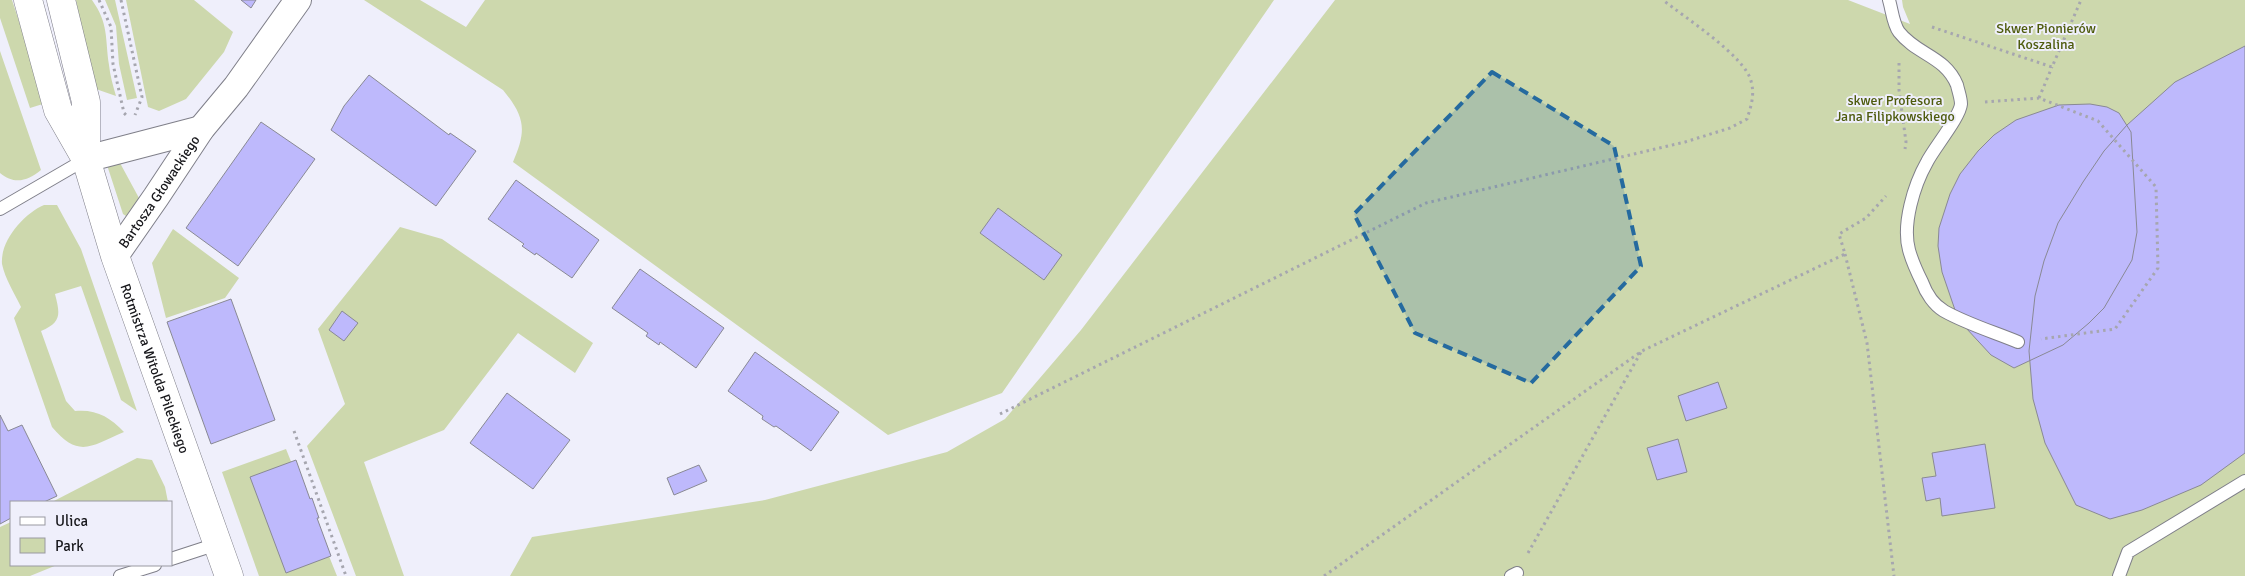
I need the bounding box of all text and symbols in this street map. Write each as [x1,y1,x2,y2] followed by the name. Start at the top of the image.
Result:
[1996,20,2096,53] park label: Skwer Pionierów Koszalina
[1835,92,1955,125] park label: skwer Profesora Jana Filipkowskiego
[115,132,203,251] street label: Bartosza Głowackiego
[117,281,193,456] street label: Rotmistrza Witolda Pileckiego
[10,501,172,566] legend
[55,512,88,530] text: Ulica
[55,537,84,555] text: Park

